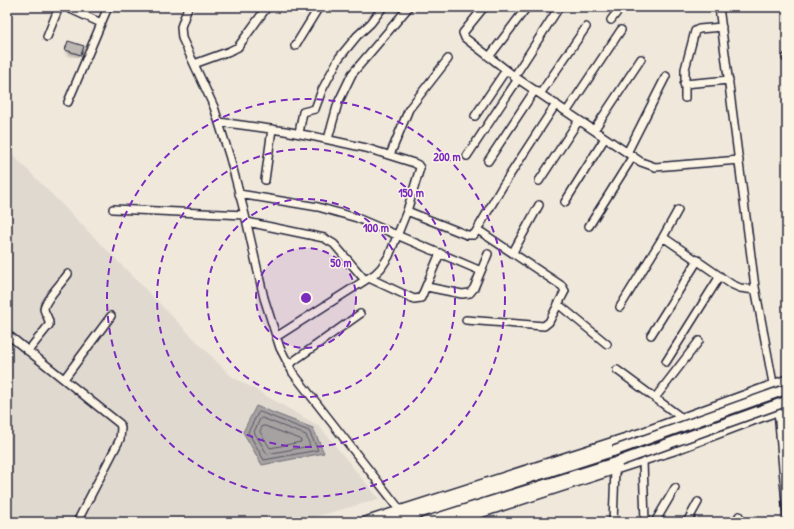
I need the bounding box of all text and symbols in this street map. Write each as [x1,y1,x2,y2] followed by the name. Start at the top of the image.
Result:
[433,148,461,165] text: 200 m
[398,184,424,201] text: 150 m
[363,219,389,236] text: 100 m
[330,254,352,271] text: 50 m
[299,291,313,305] centre of rings

